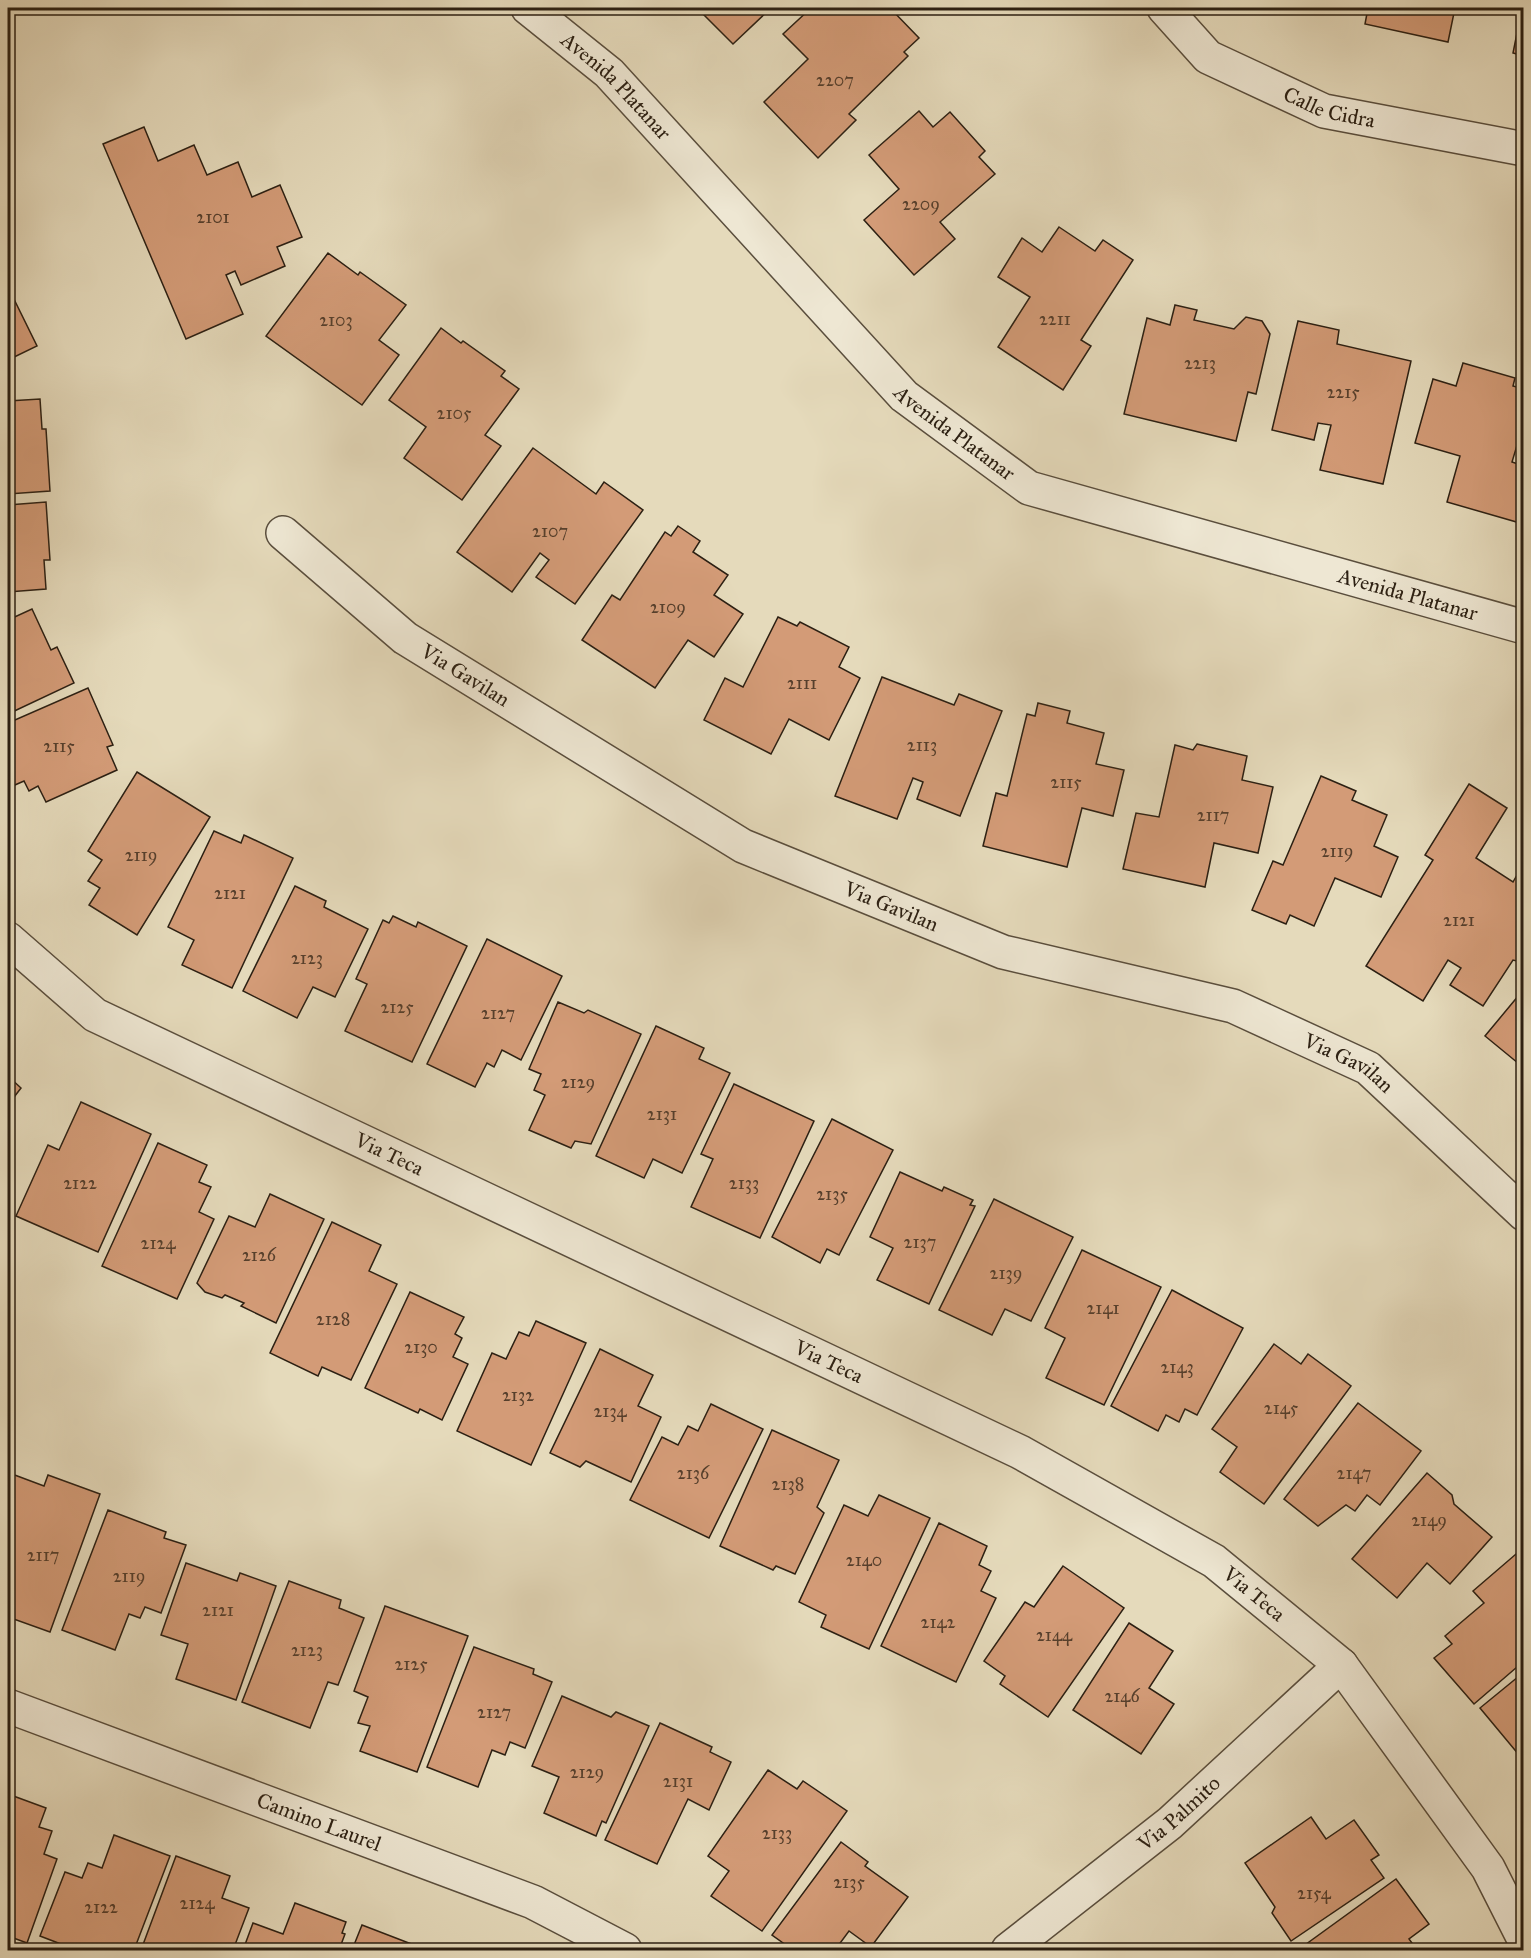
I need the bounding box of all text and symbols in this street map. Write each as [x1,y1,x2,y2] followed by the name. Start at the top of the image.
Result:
[555,26,677,145] street label: Avenida Platanar
[816,69,854,91] house number: 2207
[1279,81,1377,133] street label: Calle Cidra
[902,193,940,215] house number: 2209
[196,206,230,228] house number: 2101
[1039,308,1071,330] house number: 2211
[319,309,353,331] house number: 2103
[1184,352,1216,374] house number: 2213
[887,380,1020,486] street label: Avenida Platanar
[1326,381,1360,403] house number: 2215
[437,402,472,424] house number: 2105
[532,520,568,542] house number: 2107
[1334,562,1481,626] street label: Avenida Platanar
[650,596,686,618] house number: 2109
[415,638,515,712] street label: Via Gavilan
[787,672,817,694] house number: 2111
[907,734,937,756] house number: 2113
[43,735,75,757] house number: 2115
[1050,771,1082,793] house number: 2115
[1197,804,1229,826] house number: 2117
[1321,840,1353,862] house number: 2119
[125,844,157,866] house number: 2119
[839,875,942,937] street label: Via Gavilan
[214,882,246,904] house number: 2121
[1443,909,1475,931] house number: 2121
[291,947,323,969] house number: 2123
[380,996,414,1018] house number: 2125
[481,1002,515,1024] house number: 2127
[1299,1027,1399,1098] street label: Via Gavilan
[561,1071,595,1093] house number: 2129
[647,1103,677,1125] house number: 2131
[350,1126,428,1181] street label: Via Teca
[63,1172,97,1194] house number: 2122
[729,1172,759,1194] house number: 2133
[816,1183,848,1205] house number: 2135
[904,1231,936,1253] house number: 2137
[141,1232,176,1254] house number: 2124
[242,1244,277,1266] house number: 2126
[990,1262,1022,1284] house number: 2139
[1086,1297,1120,1319] house number: 2141
[316,1308,350,1330] house number: 2128
[789,1334,867,1389] street label: Via Teca
[404,1336,438,1358] house number: 2130
[1160,1356,1194,1378] house number: 2143
[502,1384,534,1406] house number: 2132
[1264,1397,1299,1419] house number: 2145
[593,1400,628,1422] house number: 2134
[677,1462,710,1484] house number: 2136
[1337,1462,1371,1484] house number: 2147
[772,1473,804,1495] house number: 2138
[1411,1509,1447,1531] house number: 2149
[27,1544,59,1566] house number: 2117
[846,1549,882,1571] house number: 2140
[1217,1560,1291,1627] street label: Via Teca
[113,1565,145,1587] house number: 2119
[202,1599,234,1621] house number: 2121
[921,1611,956,1633] house number: 2142
[1036,1624,1073,1646] house number: 2144
[291,1639,323,1661] house number: 2123
[394,1653,428,1675] house number: 2125
[1104,1685,1140,1707] house number: 2146
[477,1701,511,1723] house number: 2127
[570,1761,604,1783] house number: 2129
[663,1770,693,1792] house number: 2131
[1132,1770,1226,1857] street label: Via Palmito
[253,1787,385,1857] street label: Camino Laurel
[762,1822,792,1844] house number: 2133
[833,1871,865,1893] house number: 2135
[1297,1882,1332,1904] house number: 2154
[180,1892,215,1914] house number: 2124
[84,1896,118,1918] house number: 2122

